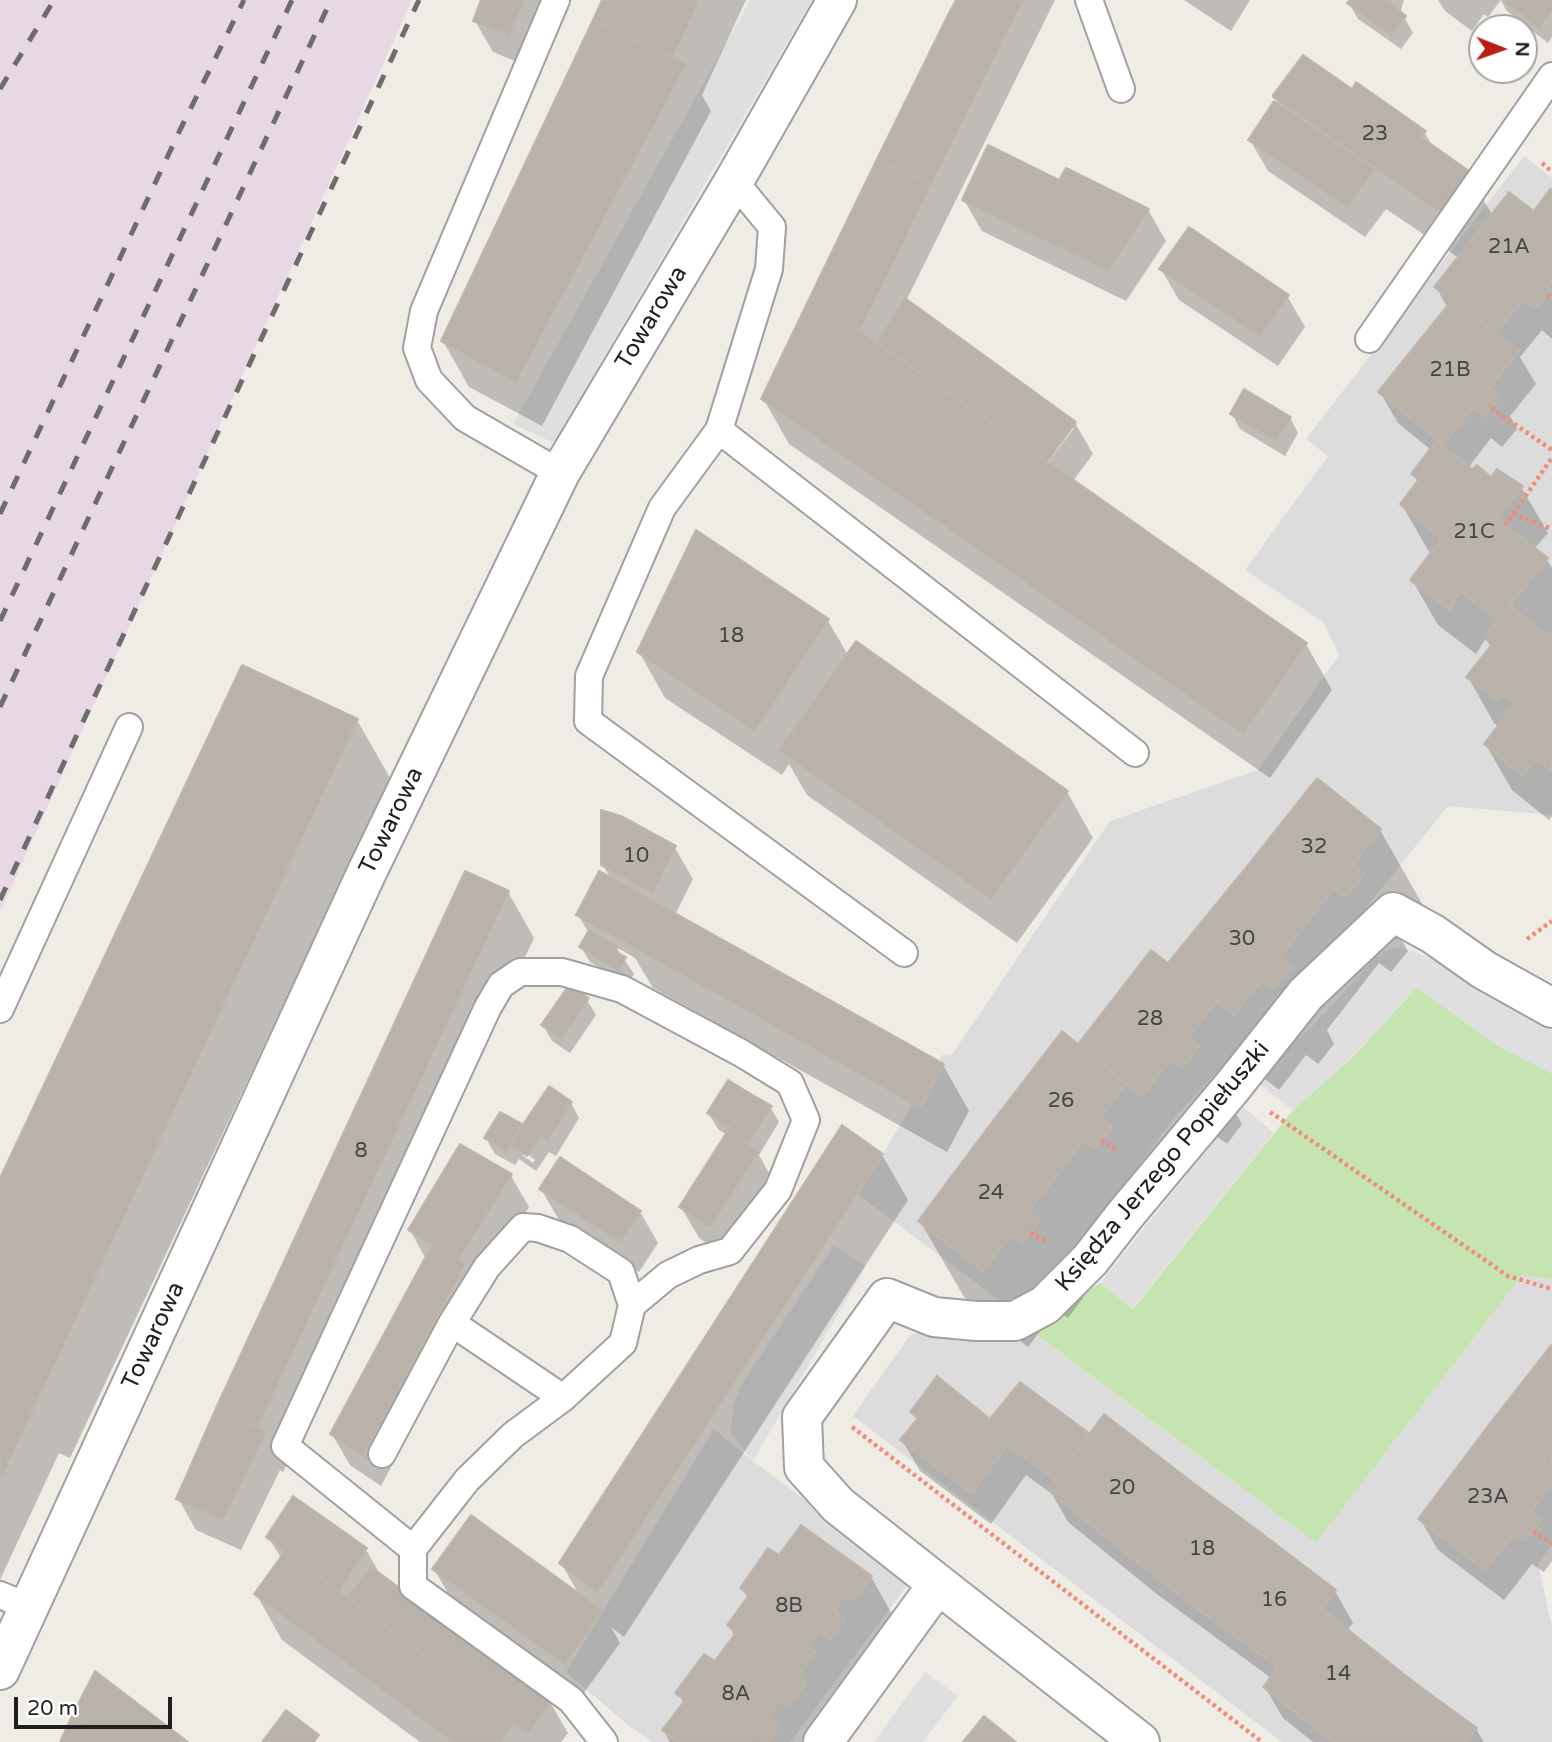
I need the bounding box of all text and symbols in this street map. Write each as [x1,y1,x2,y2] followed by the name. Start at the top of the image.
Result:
[1468,14,1538,84] north arrow
[1511,42,1533,57] text: N
[1362,121,1388,147] house number: 23
[1488,234,1530,260] house number: 21A
[610,261,694,375] street label: Towarowa
[1430,357,1470,383] house number: 21B
[1454,519,1494,545] house number: 21C
[718,623,744,649] house number: 18
[354,763,430,879] street label: Towarowa
[1301,834,1327,860] house number: 32
[623,843,649,869] house number: 10
[1229,926,1255,952] house number: 30
[1137,1006,1163,1032] house number: 28
[1050,1036,1276,1298] street label: Księdza Jerzego Popiełuszki
[1048,1088,1074,1114] house number: 26
[354,1138,368,1164] house number: 8
[978,1180,1004,1206] house number: 24
[117,1278,191,1394] street label: Towarowa
[1109,1475,1135,1501] house number: 20
[1467,1484,1509,1510] house number: 23A
[1189,1536,1215,1562] house number: 18
[1261,1587,1287,1613] house number: 16
[775,1593,803,1619] house number: 8B
[1325,1661,1351,1687] house number: 14
[722,1681,750,1707] house number: 8A
[18,1682,175,1726] scale bar
[27,1696,78,1721] text: 20 m

